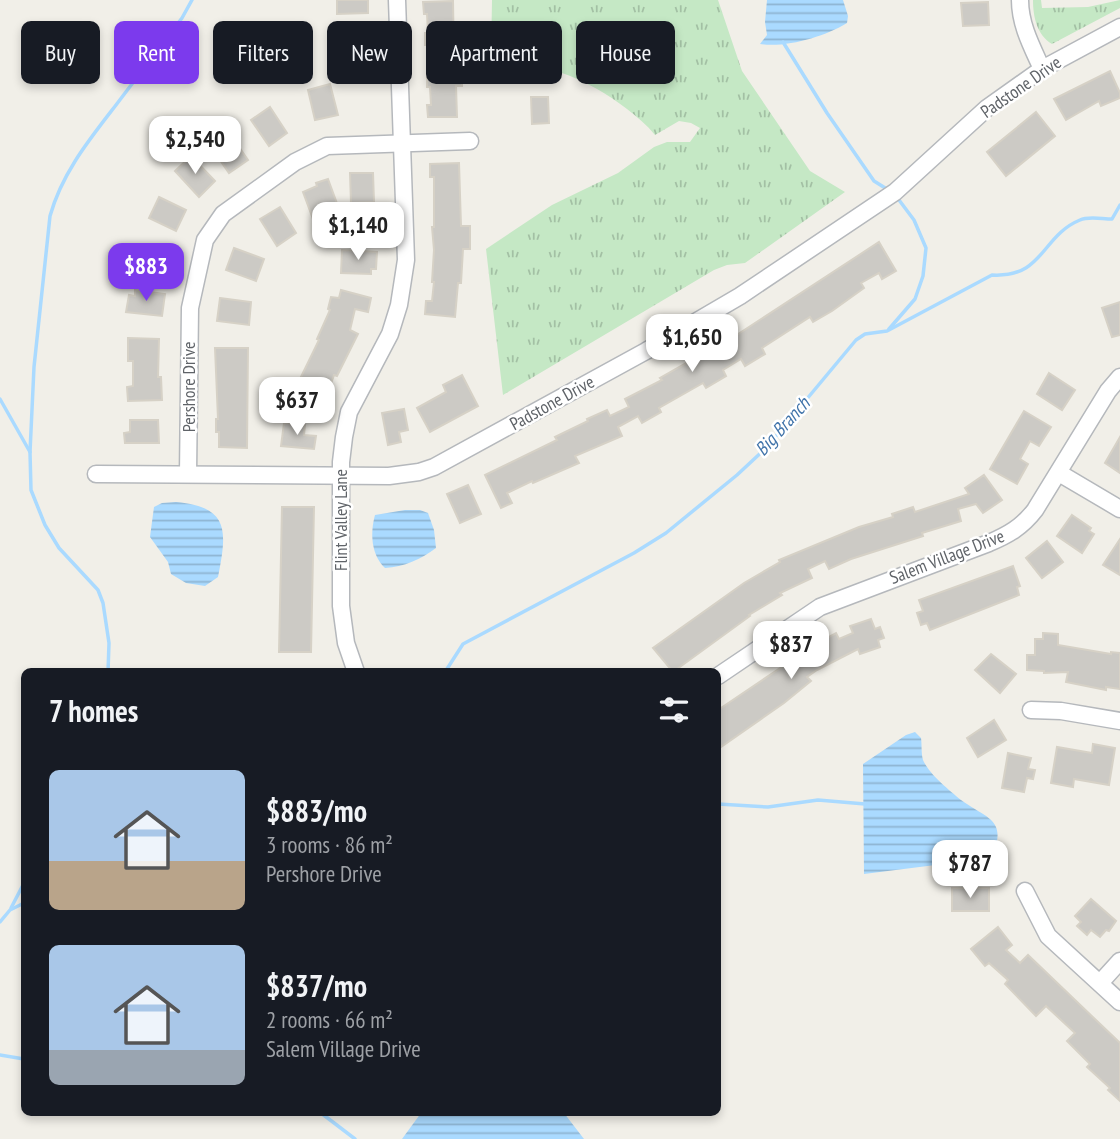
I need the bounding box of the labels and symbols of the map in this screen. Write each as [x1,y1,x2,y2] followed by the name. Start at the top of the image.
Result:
[976,50,1065,123] street label: Padstone Drive
[138,116,252,176] pin: $2,540
[301,202,415,262] pin: $1,140
[105,244,187,303] pin: $883
[635,314,749,374] pin: $1,650
[177,342,200,432] street label: Pershore Drive
[505,370,598,435] street label: Padstone Drive
[256,378,338,437] pin: $637
[749,391,816,460] water label: Big Branch
[329,469,352,571] street label: Flint Valley Lane
[886,524,1008,589] street label: Salem Village Drive
[750,622,832,681] pin: $837
[929,841,1011,900] pin: $787

